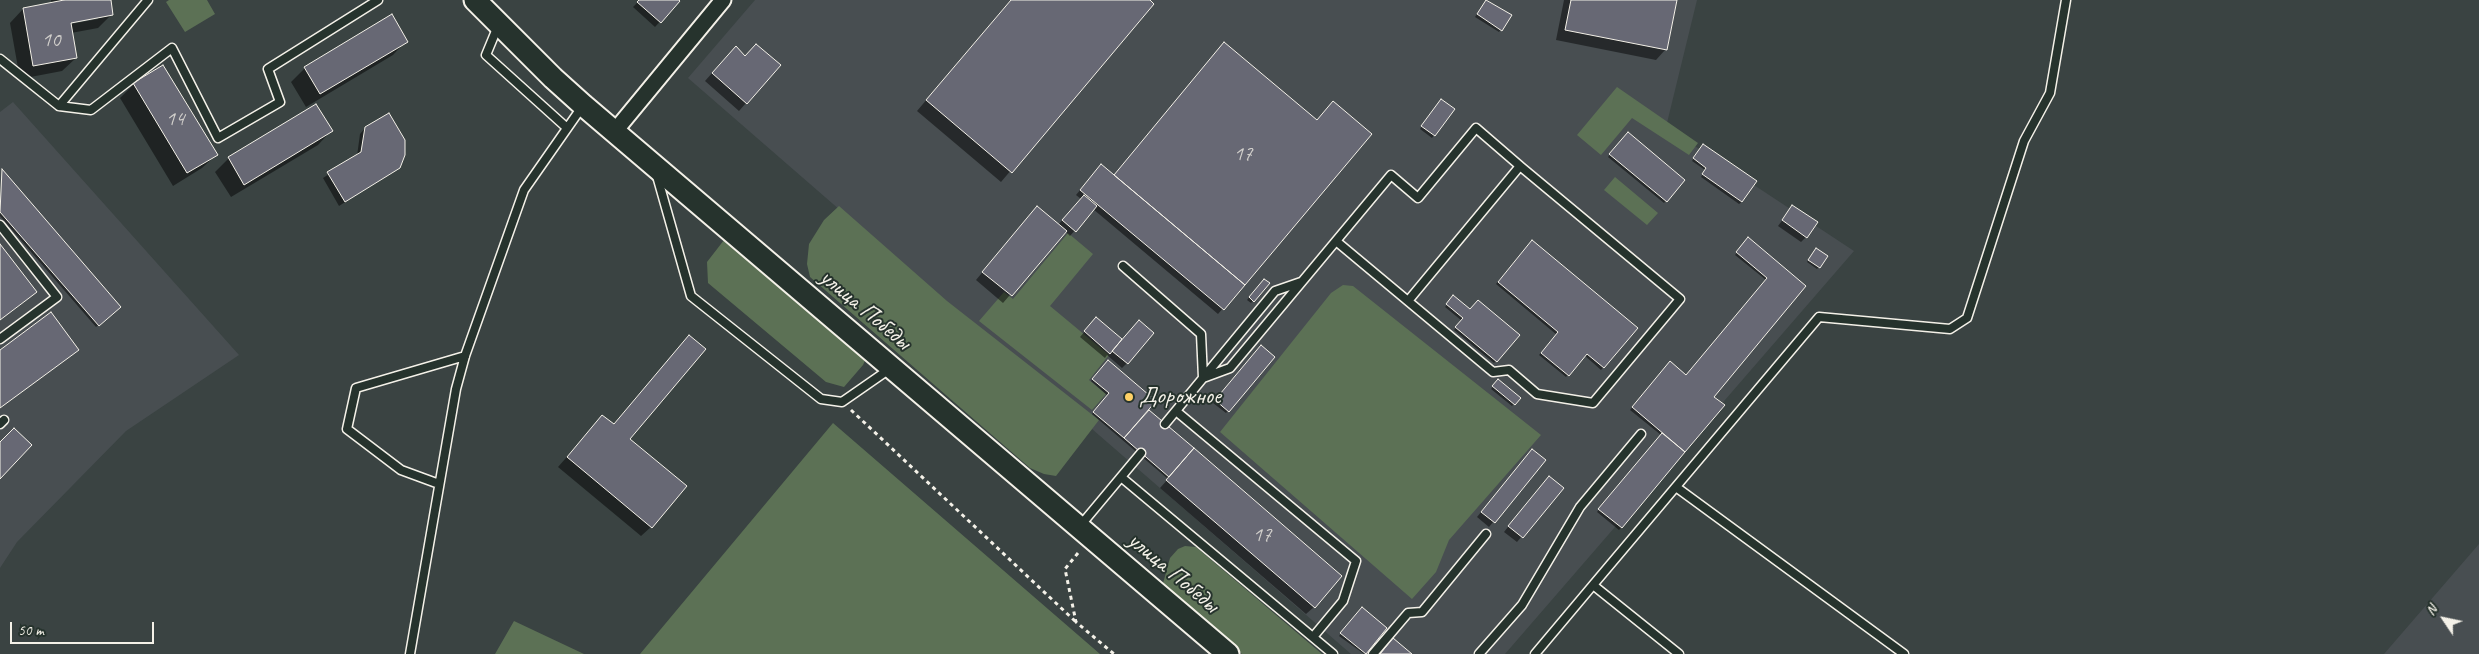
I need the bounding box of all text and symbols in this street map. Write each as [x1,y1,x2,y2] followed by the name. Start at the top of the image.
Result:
[42,27,60,53] house number: 10
[166,106,184,132] house number: 14
[1234,141,1252,167] house number: 17
[813,263,917,357] street label: улица Победы
[1139,383,1221,411] place label: Дорожное
[1123,391,1135,403] marker: Дорожное
[1253,522,1271,548] house number: 17
[1121,526,1225,620] street label: улица Победы
[2419,594,2469,644] north arrow
[2422,602,2441,619] text: N
[12,612,156,644] scale bar
[18,621,44,640] text: 50 m

